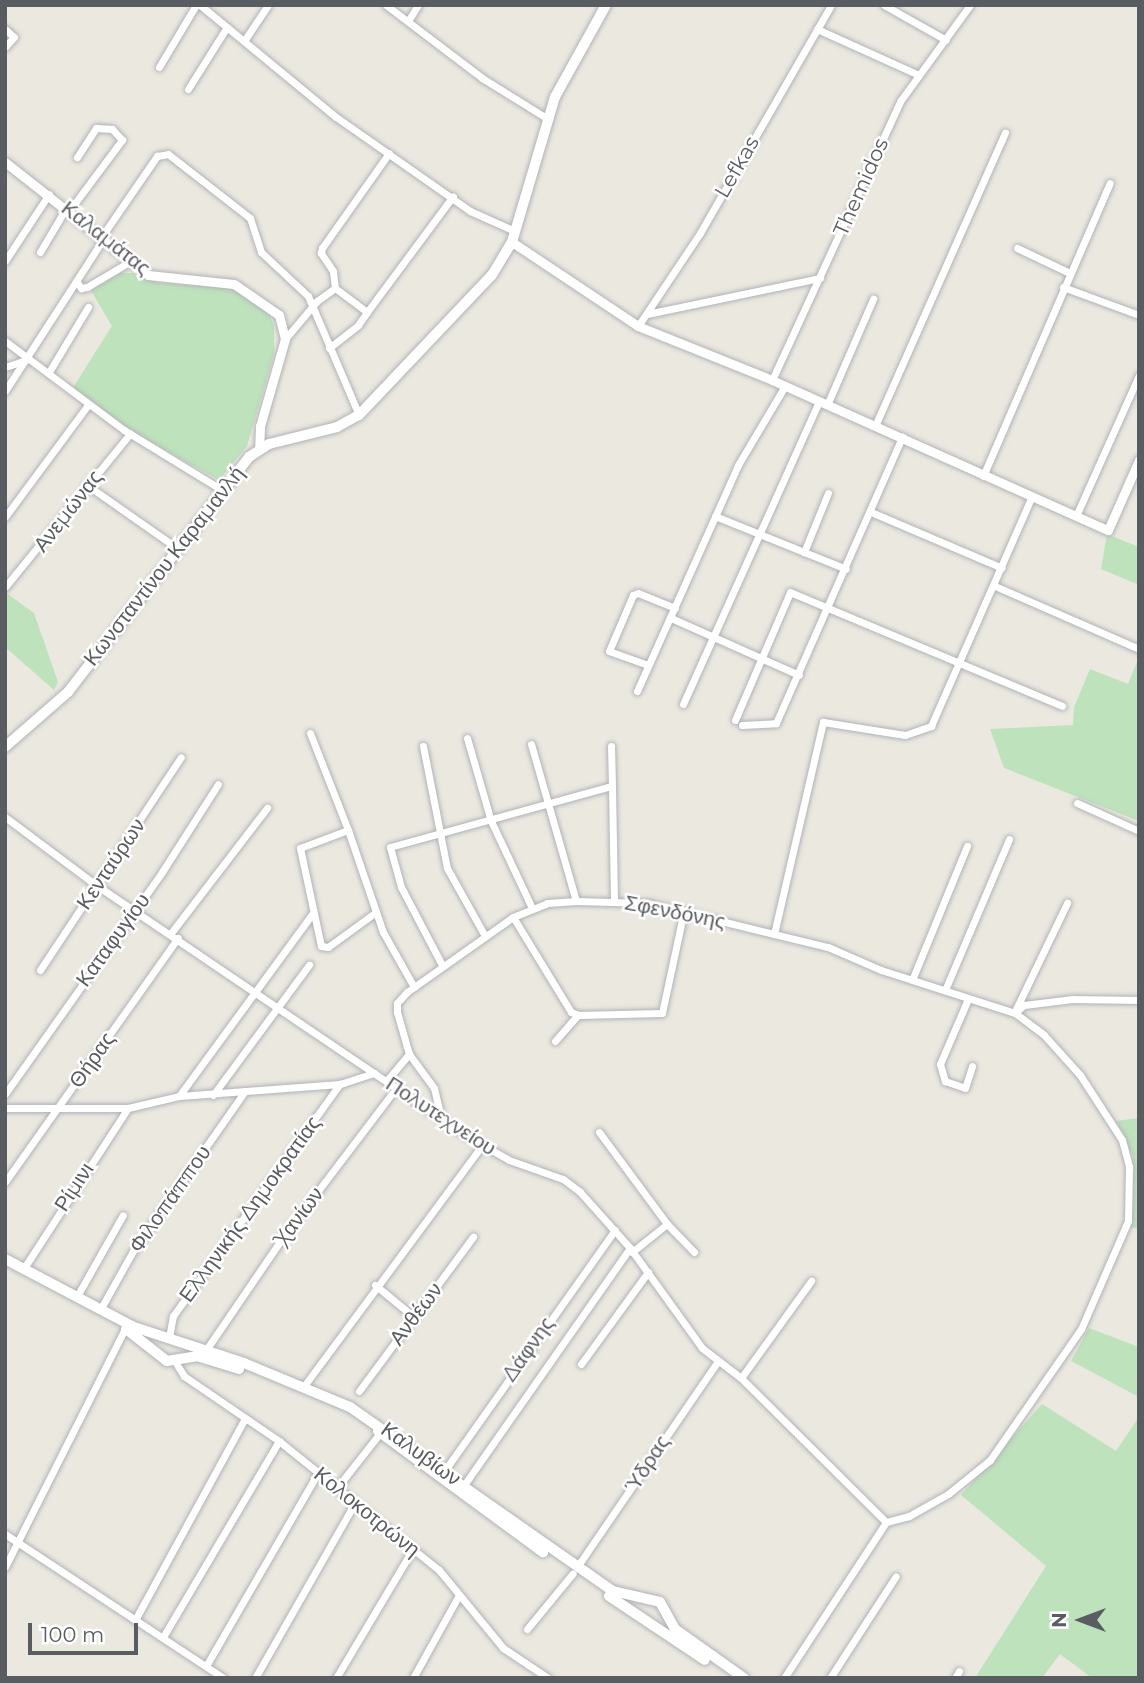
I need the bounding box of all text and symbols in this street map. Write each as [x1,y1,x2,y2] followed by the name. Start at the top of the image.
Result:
[709,132,765,202] street label: Lefkas
[828,134,894,240] street label: Themidos
[56,195,156,281] street label: Καλαμάτας
[78,461,250,671] street label: Κωνσταντίνου Καραμανλή
[28,465,108,557] street label: Ανεμώνας
[71,814,151,914] street label: Κενταύρων
[71,888,155,992] street label: Καταφυγίου
[622,890,728,934] street label: Σφενδόνης
[64,1027,120,1093] street label: Θήρας
[381,1071,501,1161] street label: Πολυτεχνείου
[174,1111,326,1307] street label: Ελληνικής Δημοκρατίας
[124,1140,216,1258] street label: Φιλοπάππου
[49,1158,99,1216] street label: Ρίμινι
[269,1182,329,1250] street label: Χανίων
[384,1278,448,1350] street label: Ανθέων
[497,1312,559,1386] street label: Δάφνης
[376,1417,466,1491] street label: Καλυβίων
[619,1430,675,1498] street label: Ύδρας
[309,1462,425,1562] street label: Κολοκοτρώνη
[1046,1585,1116,1655] north arrow
[32,1610,142,1654] scale bar
[1048,1612,1071,1628] text: N
[41,1622,104,1647] text: 100 m

